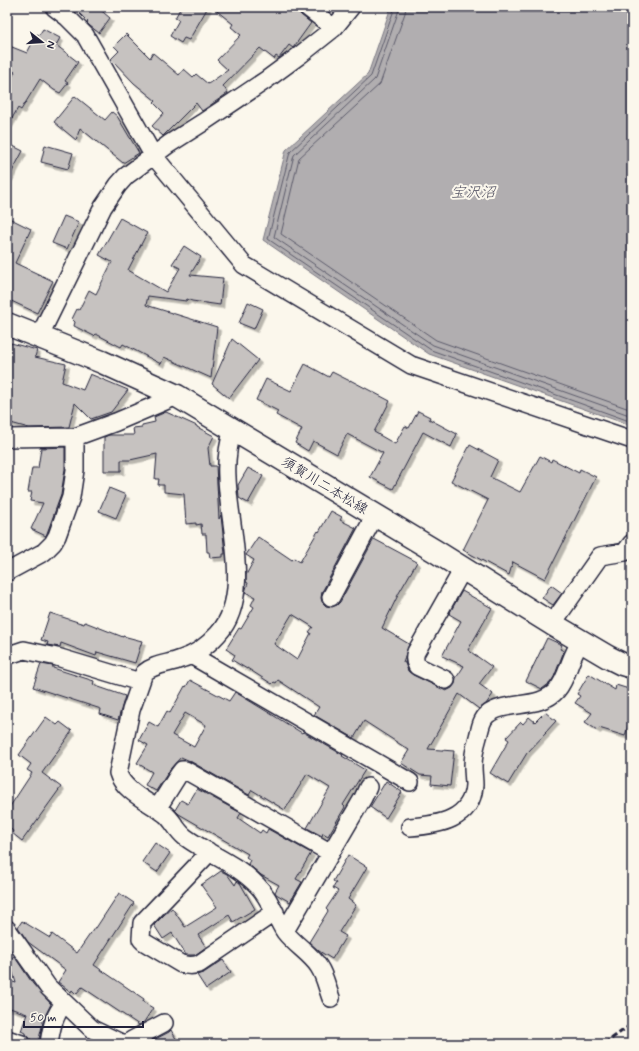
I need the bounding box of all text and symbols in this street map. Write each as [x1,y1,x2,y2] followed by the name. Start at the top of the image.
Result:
[22,22,62,62] north arrow
[43,39,58,50] text: N
[450,183,497,203] water label: 宝沢沼
[278,453,371,519] street label: 須賀川二本松線
[24,1003,143,1029] scale bar
[30,1010,57,1026] text: 50 m

